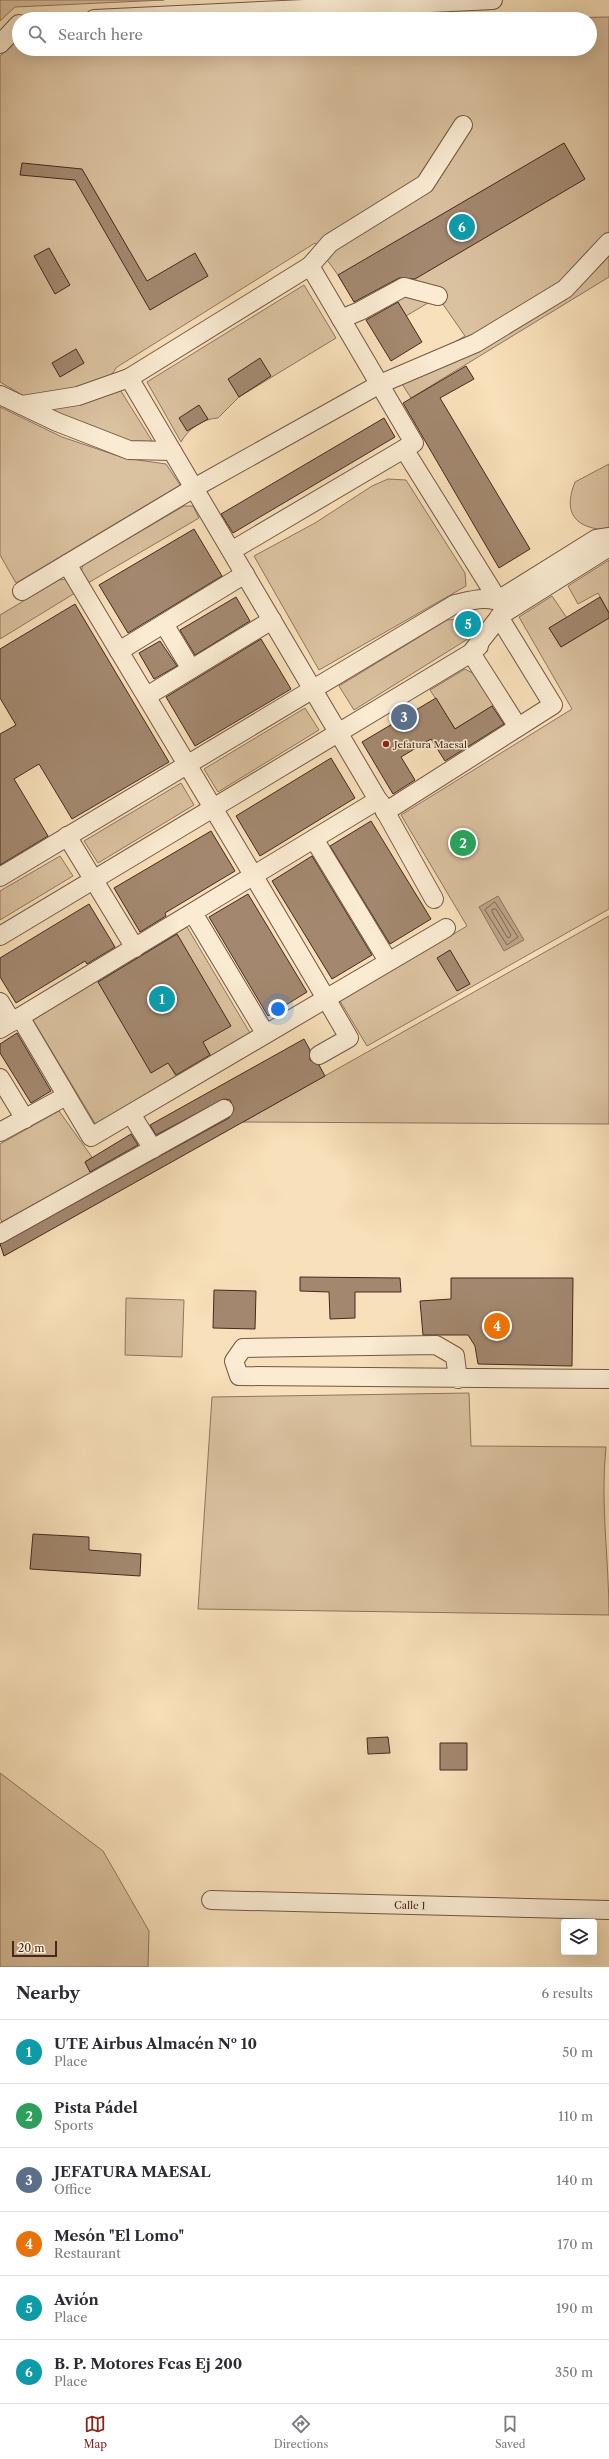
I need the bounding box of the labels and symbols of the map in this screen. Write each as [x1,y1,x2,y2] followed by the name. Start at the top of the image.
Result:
[449,212,475,242] pin: 6
[455,609,481,639] pin: 5
[391,702,417,732] pin: 3
[392,738,467,751] place label: Jefatura Maesal
[381,739,391,749] marker: Jefatura Maesal
[450,828,476,858] pin: 2
[149,984,175,1014] pin: 1
[268,999,288,1019] your location
[484,1311,510,1341] pin: 4
[394,1899,427,1912] street label: Calle 1
[12,1939,57,1958] scale bar

